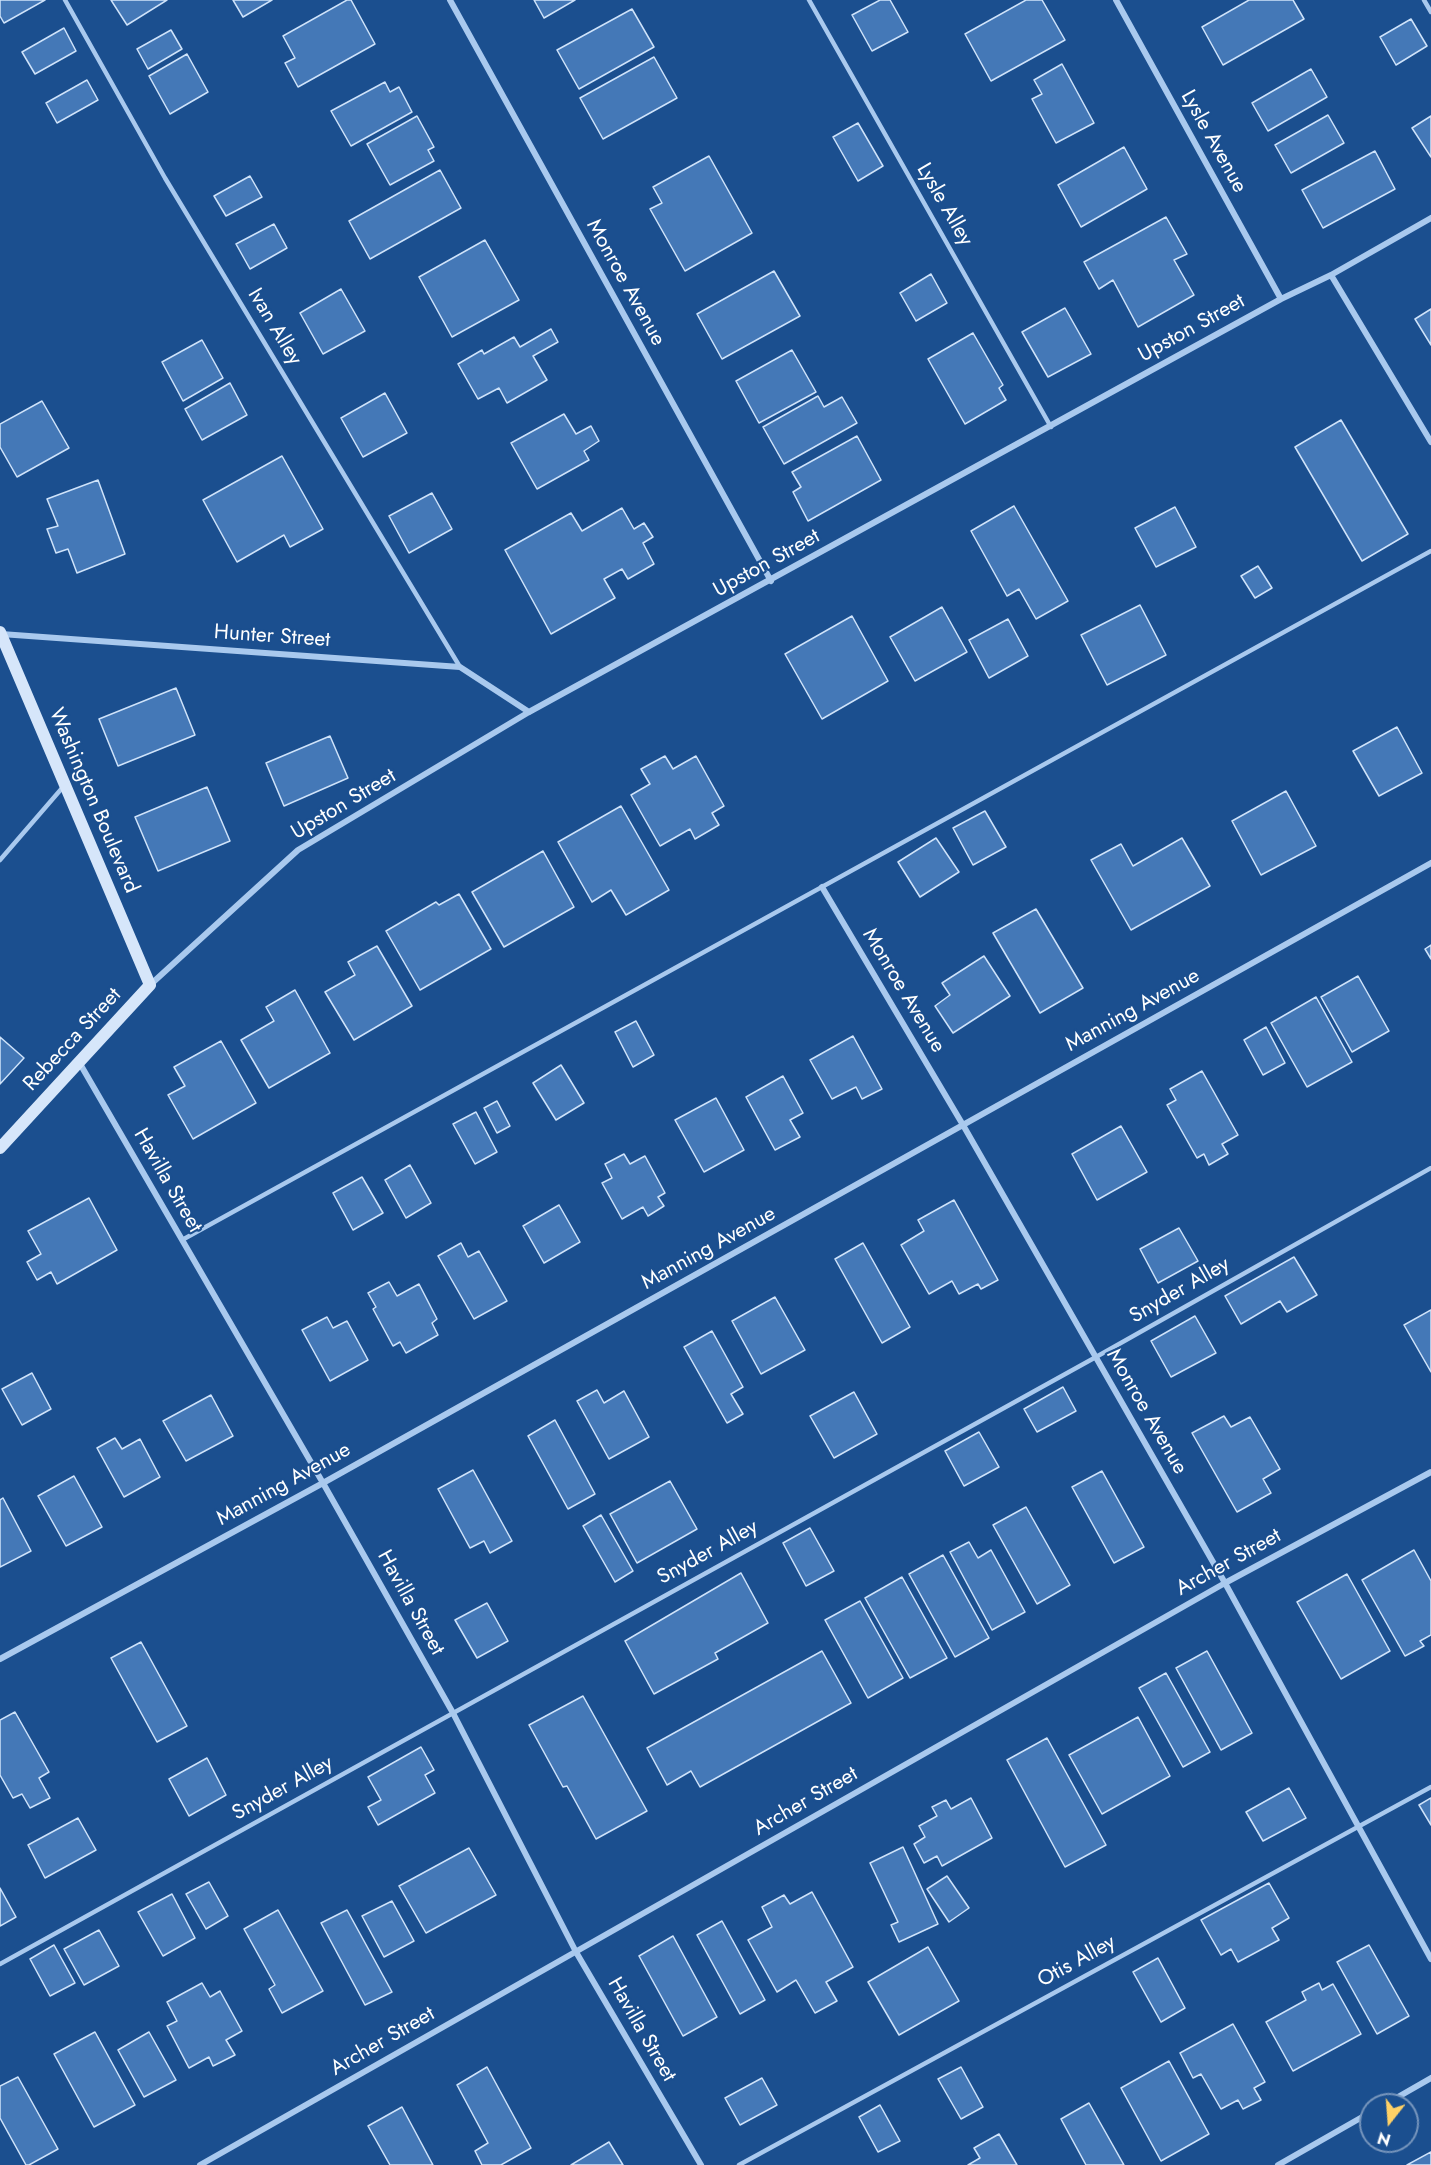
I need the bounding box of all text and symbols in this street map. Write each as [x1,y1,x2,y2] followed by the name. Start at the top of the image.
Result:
[1174,86,1252,198] street label: Lysle Avenue
[910,159,978,251] street label: Lysle Alley
[580,215,670,351] street label: Monroe Avenue
[241,284,307,370] street label: Ivan Alley
[1135,289,1249,369] street label: Upston Street
[710,524,824,604] street label: Upston Street
[213,620,331,654] street label: Hunter Street
[43,705,143,897] street label: Washington Boulevard
[287,764,401,846] street label: Upston Street
[856,924,950,1058] street label: Monroe Avenue
[1062,964,1204,1058] street label: Manning Avenue
[19,983,127,1097] street label: Rebecca Street
[127,1125,207,1237] street label: Havilla Street
[638,1202,780,1296] street label: Manning Avenue
[1126,1252,1234,1330] street label: Snyder Alley
[1100,1345,1192,1479] street label: Monroe Avenue
[213,1438,355,1532] street label: Manning Avenue
[653,1515,763,1591] street label: Snyder Alley
[1172,1524,1286,1602] street label: Archer Street
[371,1546,449,1660] street label: Havilla Street
[228,1751,338,1827] street label: Snyder Alley
[749,1762,863,1842] street label: Archer Street
[1034,1930,1120,1994] street label: Otis Alley
[601,1974,681,2086] street label: Havilla Street
[326,2002,440,2082] street label: Archer Street
[1359,2093,1419,2153] north arrow
[1375,2126,1394,2152] text: N

